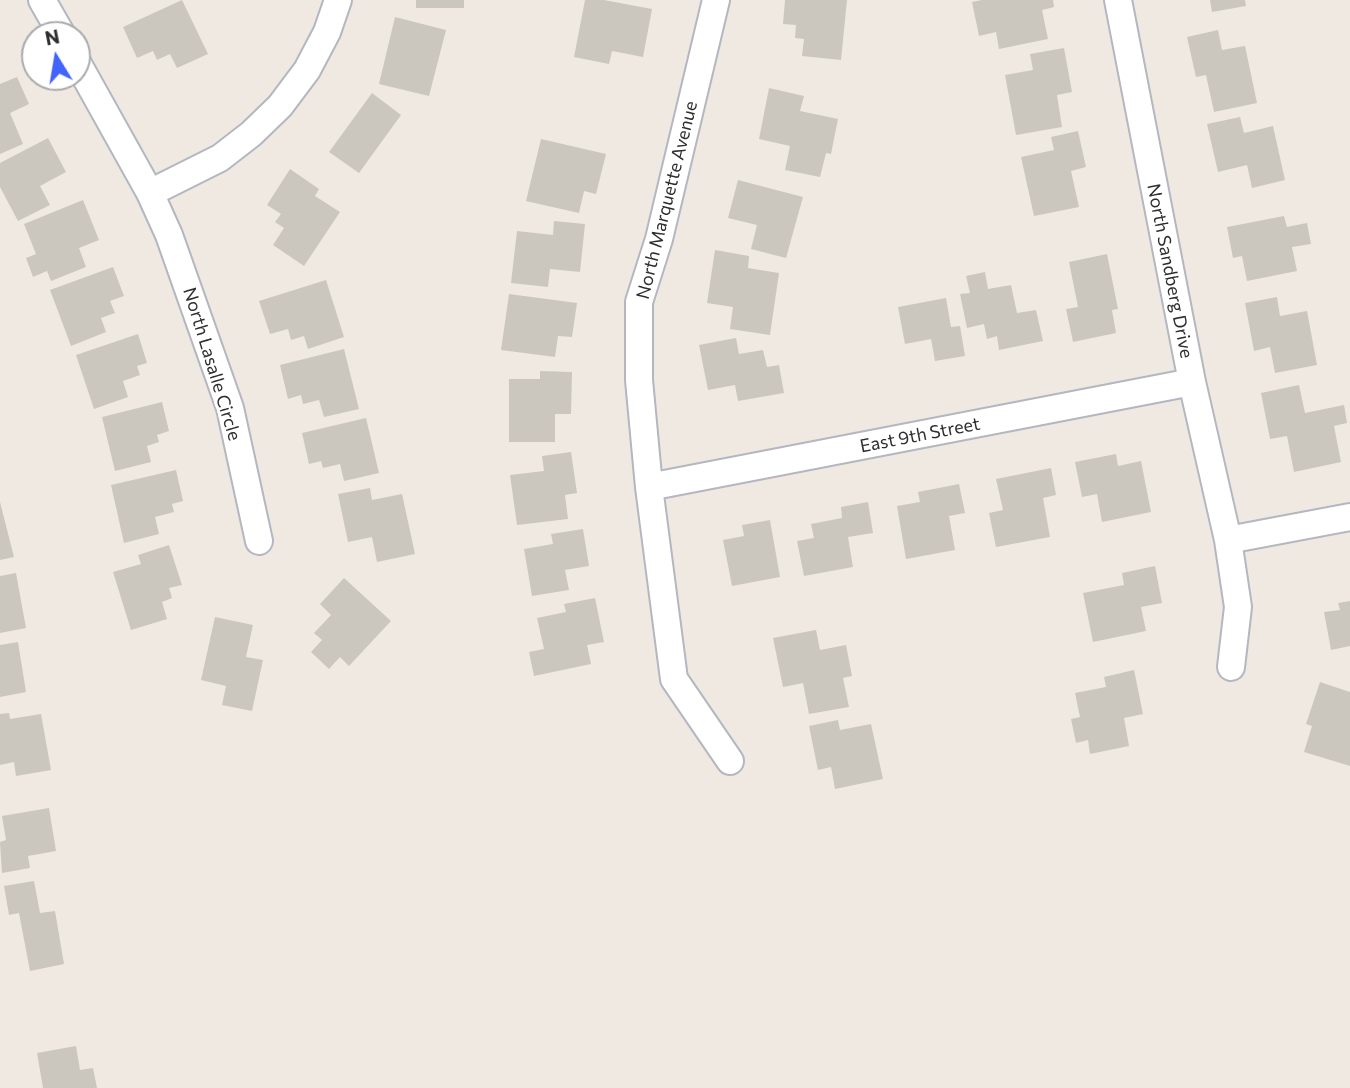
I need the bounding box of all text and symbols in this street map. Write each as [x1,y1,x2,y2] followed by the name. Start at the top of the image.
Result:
[21,21,91,91] north arrow
[43,24,61,50] text: N
[632,99,702,301] street label: North Marquette Avenue
[1142,182,1198,360] street label: North Sandberg Drive
[178,285,246,443] street label: North Lasalle Circle
[858,413,982,457] street label: East 9th Street

